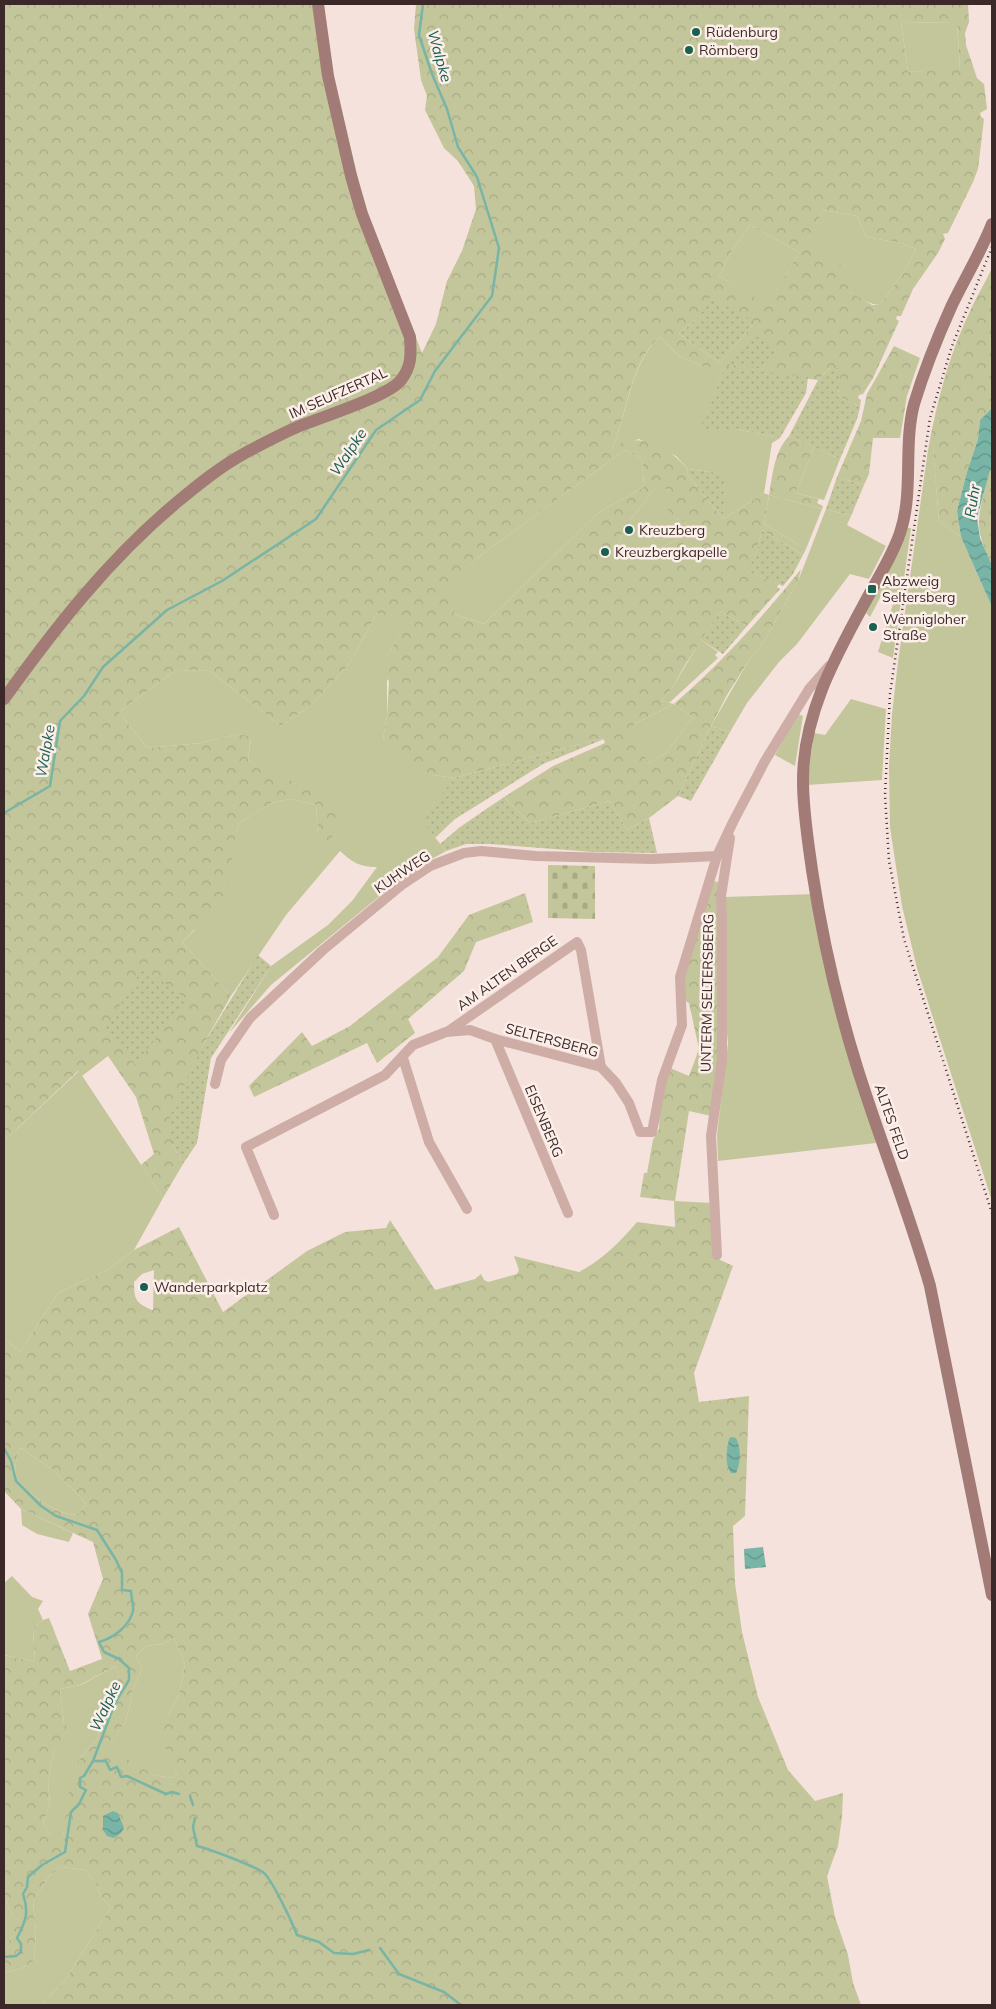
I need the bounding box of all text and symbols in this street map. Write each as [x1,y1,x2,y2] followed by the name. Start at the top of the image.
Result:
[706,23,778,41] place label: Rüdenburg
[690,26,702,38] marker: Rüdenburg
[424,28,456,84] water label: Walpke
[699,41,758,59] place label: Römberg
[683,44,695,56] marker: Römberg
[286,363,390,423] street label: IM SEUFZERTAL
[325,425,371,479] water label: Walpke
[960,483,984,519] water label: Ruhr
[639,521,705,539] place label: Kreuzberg
[623,524,635,536] marker: Kreuzberg
[615,543,727,561] place label: Kreuzbergkapelle
[599,546,611,558] marker: Kreuzbergkapelle
[882,572,956,606] place label: Abzweig Seltersberg
[866,583,878,595] marker: Abzweig Seltersberg
[883,610,967,644] place label: Wennigloher Straße
[867,621,879,633] marker: Wennigloher Straße
[31,723,59,779] water label: Walpke
[371,847,433,897] street label: KUHWEG
[697,914,717,1072] street label: UNTERM SELTERSBERG
[453,932,561,1014] street label: AM ALTEN BERGE
[504,1019,600,1061] street label: SELTERSBERG
[521,1082,567,1160] street label: EISENBERG
[871,1082,913,1162] street label: ALTES FELD
[154,1278,268,1296] place label: Wanderparkplatz
[138,1281,150,1293] marker: Wanderparkplatz
[85,1678,125,1734] water label: Walpke

